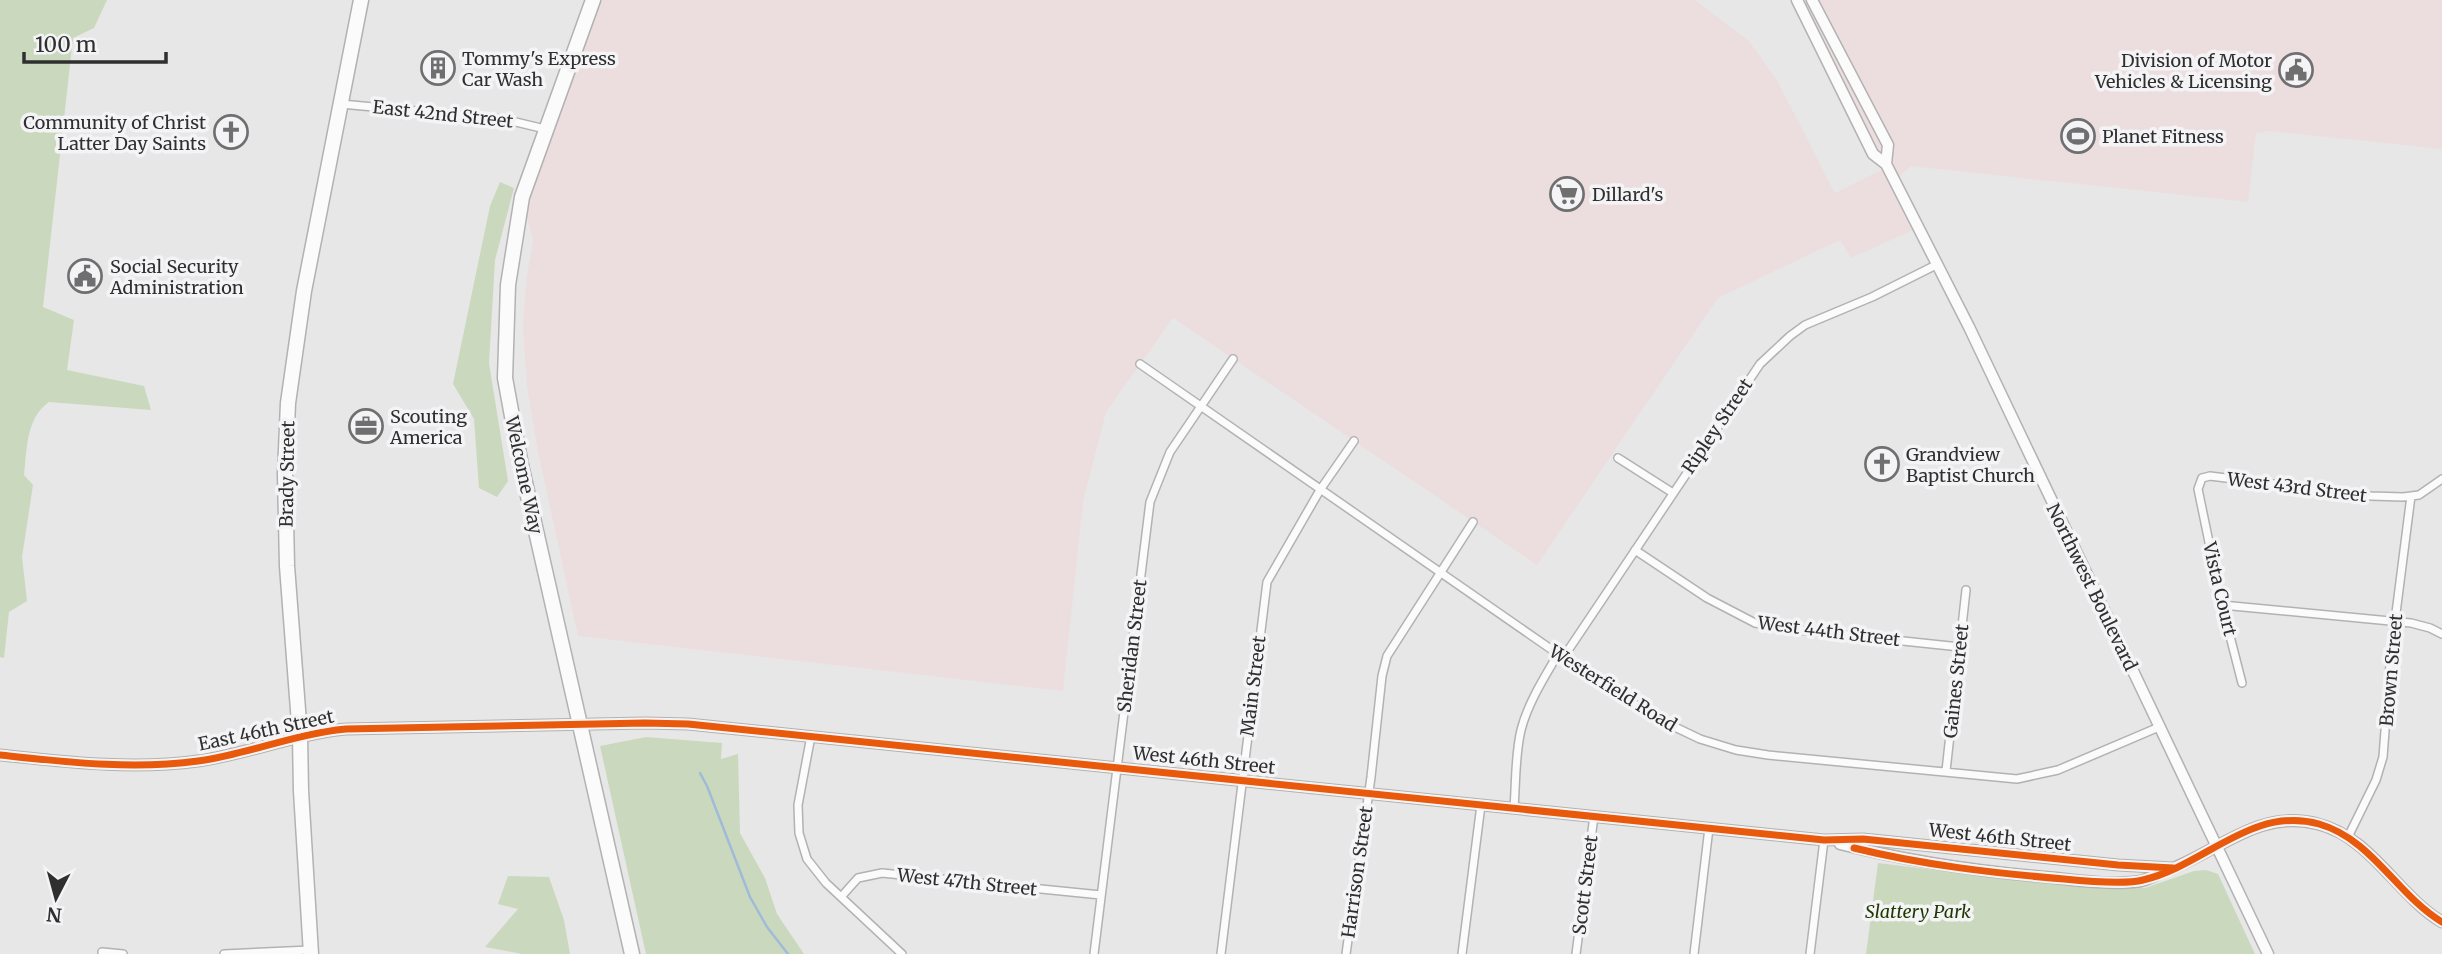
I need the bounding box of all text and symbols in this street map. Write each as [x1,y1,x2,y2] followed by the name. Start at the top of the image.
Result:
[24,21,166,65] scale bar
[35,31,97,58] text: 100 m
[462,47,616,91] place label: Tommy's Express Car Wash
[419,49,457,87] building icon: Tommy's Express Car Wash
[2094,49,2272,93] place label: Division of Motor Vehicles & Licensing
[2277,51,2315,89] public building icon: Division of Motor Vehicles & Licensing
[372,95,514,133] street label: East 42nd Street
[23,111,206,155] place label: Community of Christ Latter Day Saints
[212,113,250,151] church icon: Community of Christ Latter Day Saints
[2059,117,2097,155] sports icon: Planet Fitness
[2102,125,2224,148] place label: Planet Fitness
[1548,175,1586,213] supermarket icon: Dillard's
[1592,183,1663,206] place label: Dillard's
[109,255,244,299] place label: Social Security Administration
[66,257,104,295] public building icon: Social Security Administration
[1677,374,1757,478] street label: Ripley Street
[389,405,467,449] place label: Scouting America
[347,407,385,445] office icon: Scouting America
[500,413,548,537] street label: Welcome Way
[275,421,299,527] street label: Brady Street
[1906,443,2035,487] place label: Grandview Baptist Church
[1863,445,1901,483] church icon: Grandview Baptist Church
[2225,467,2368,507] street label: West 43rd Street
[2042,500,2143,674] street label: Northwest Boulevard
[2198,539,2242,638] street label: Vista Court
[1112,578,1152,714] street label: Sheridan Street
[1756,611,1902,651] street label: West 44th Street
[2375,613,2407,727] street label: Brown Street
[1939,623,1973,739] street label: Gaines Street
[1235,634,1271,738] street label: Main Street
[1544,639,1681,737] street label: Westerfield Road
[196,704,336,756] street label: East 46th Street
[1131,741,1276,779] street label: West 46th Street
[1336,804,1378,940] street label: Harrison Street
[1927,818,2072,856] street label: West 46th Street
[1567,834,1603,936] street label: Scott Street
[21,863,91,933] north arrow
[895,863,1038,901] street label: West 47th Street
[1865,900,1971,923] park label: Slattery Park
[46,902,63,928] text: N

